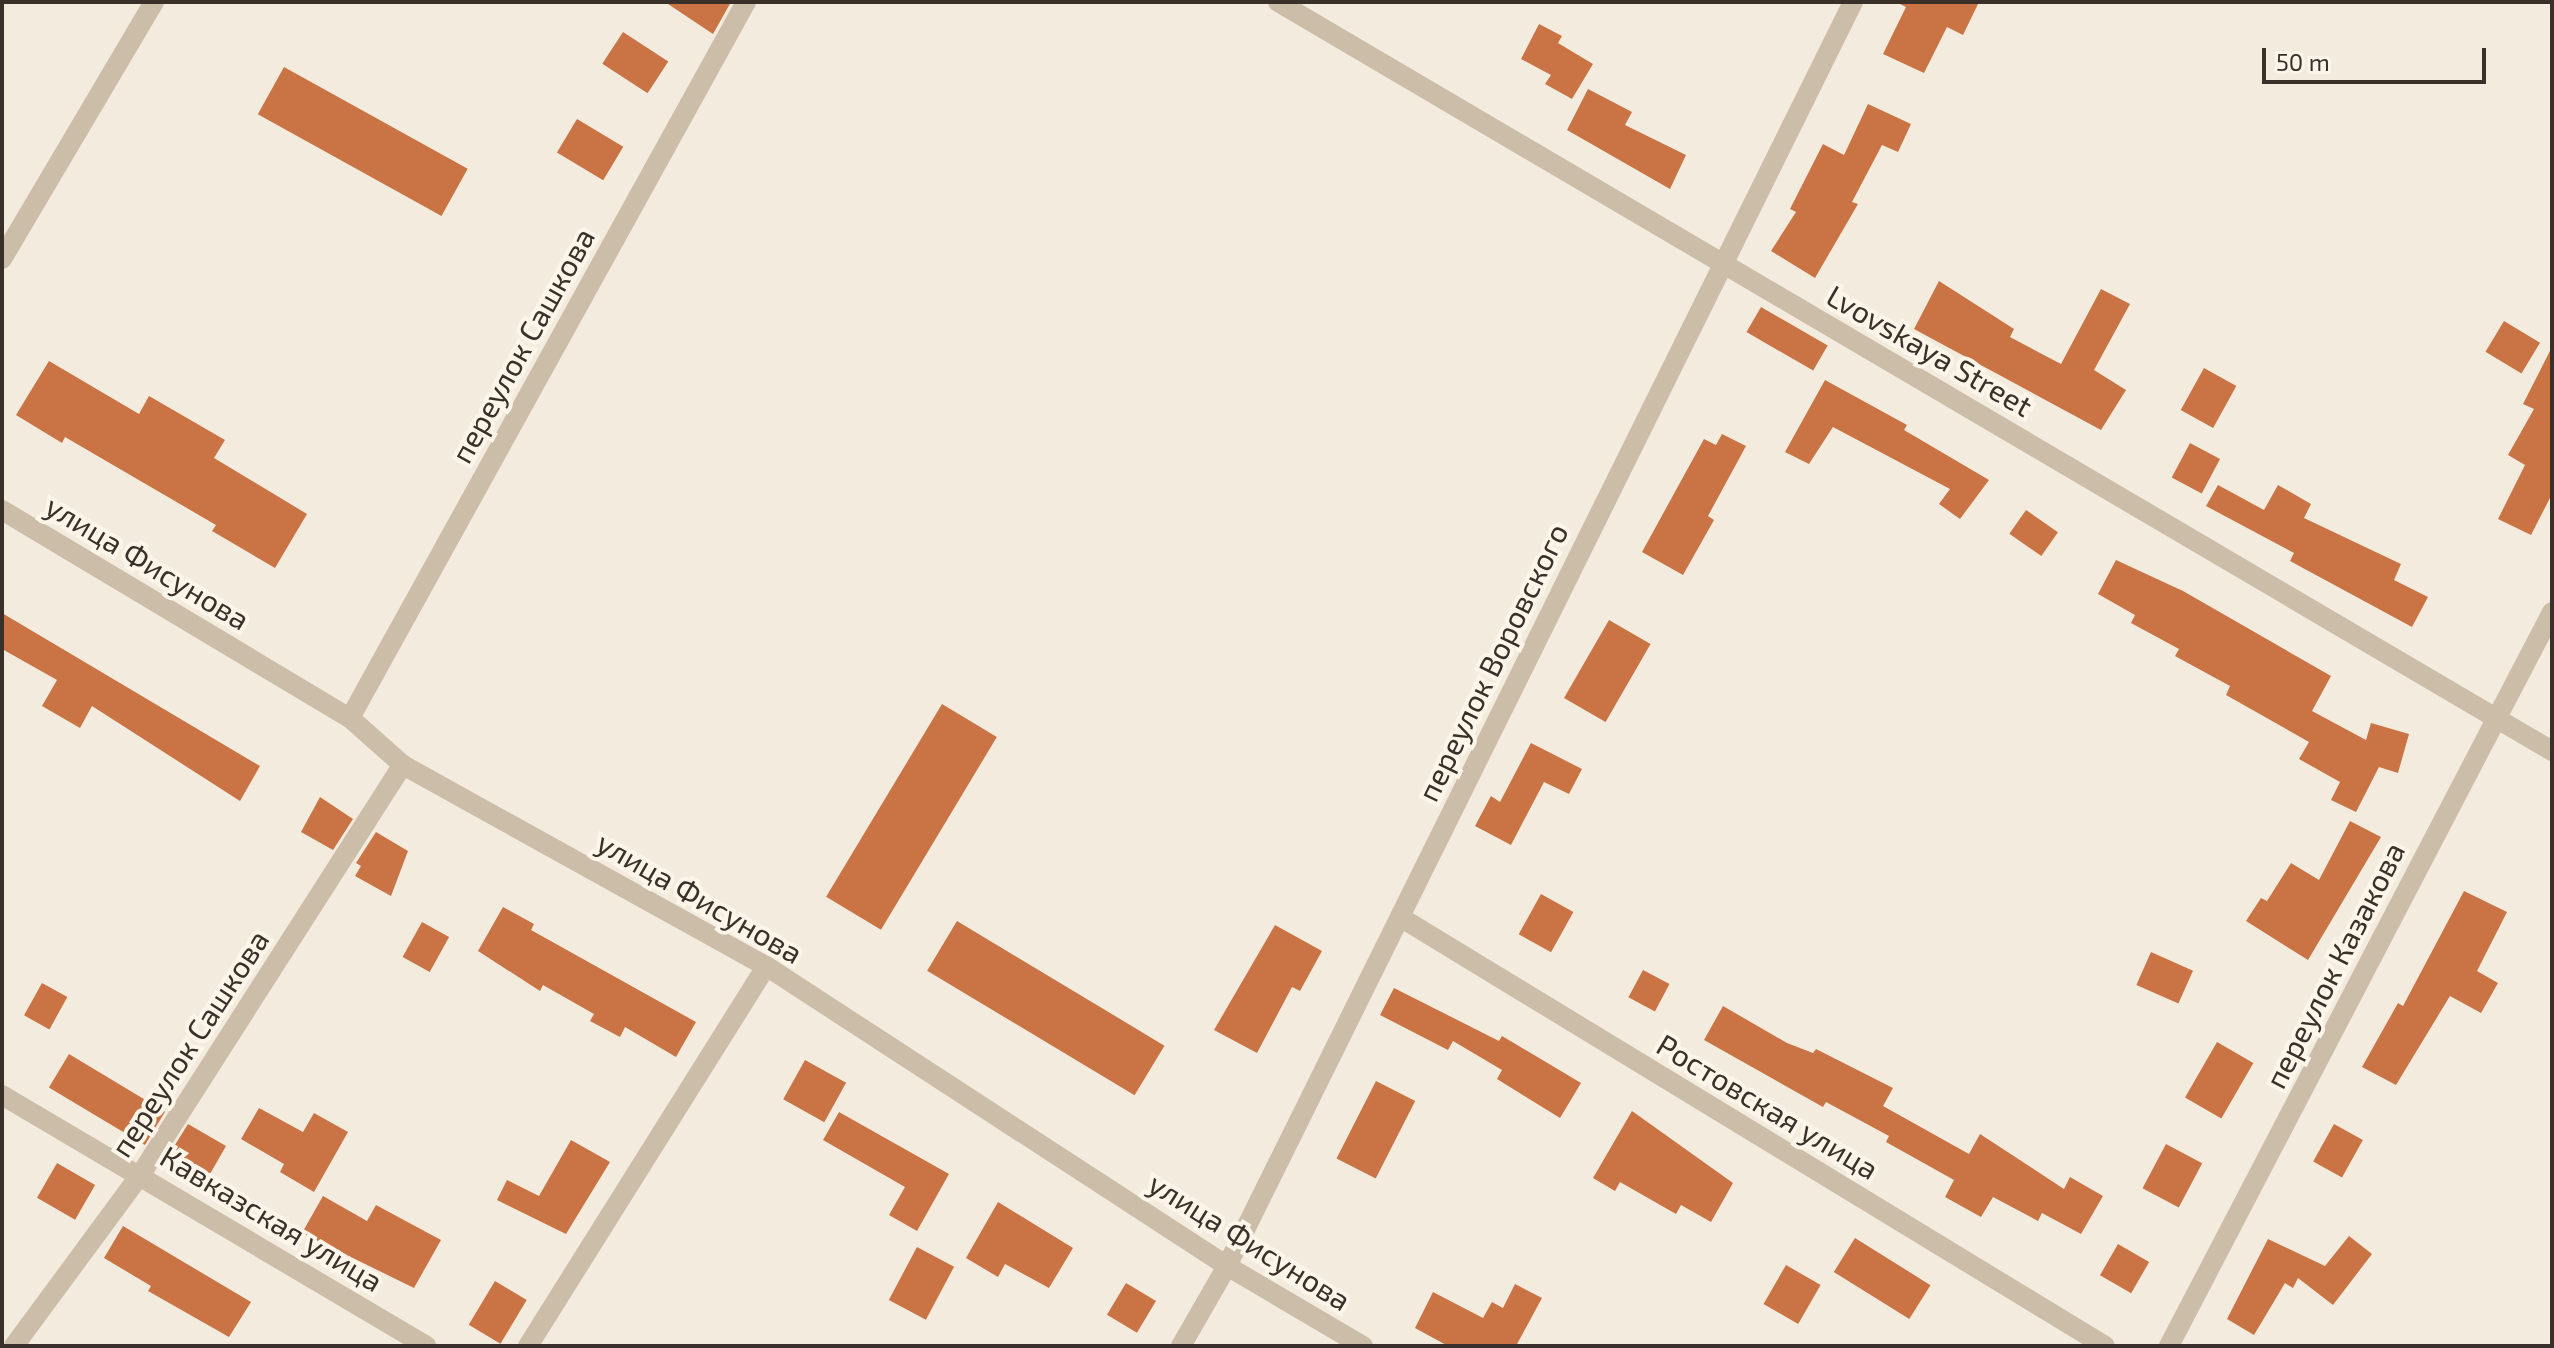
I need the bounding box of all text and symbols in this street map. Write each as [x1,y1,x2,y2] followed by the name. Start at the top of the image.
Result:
[2266,32,2490,82] scale bar
[2276,47,2330,76] text: 50 m
[443,221,601,469] street label: переулок Сашкова
[1821,277,2039,423] street label: Lvovskaya Street
[40,487,256,637] street label: улица Фисунова
[1409,517,1575,807] street label: переулок Воровского
[591,824,809,970] street label: улица Фисунова
[2256,836,2412,1094] street label: переулок Казакова
[102,923,276,1163] street label: переулок Сашкова
[1651,1026,1885,1186] street label: Ростовская улица
[154,1137,390,1299] street label: Кавказская улица
[1142,1164,1358,1318] street label: улица Фисунова

